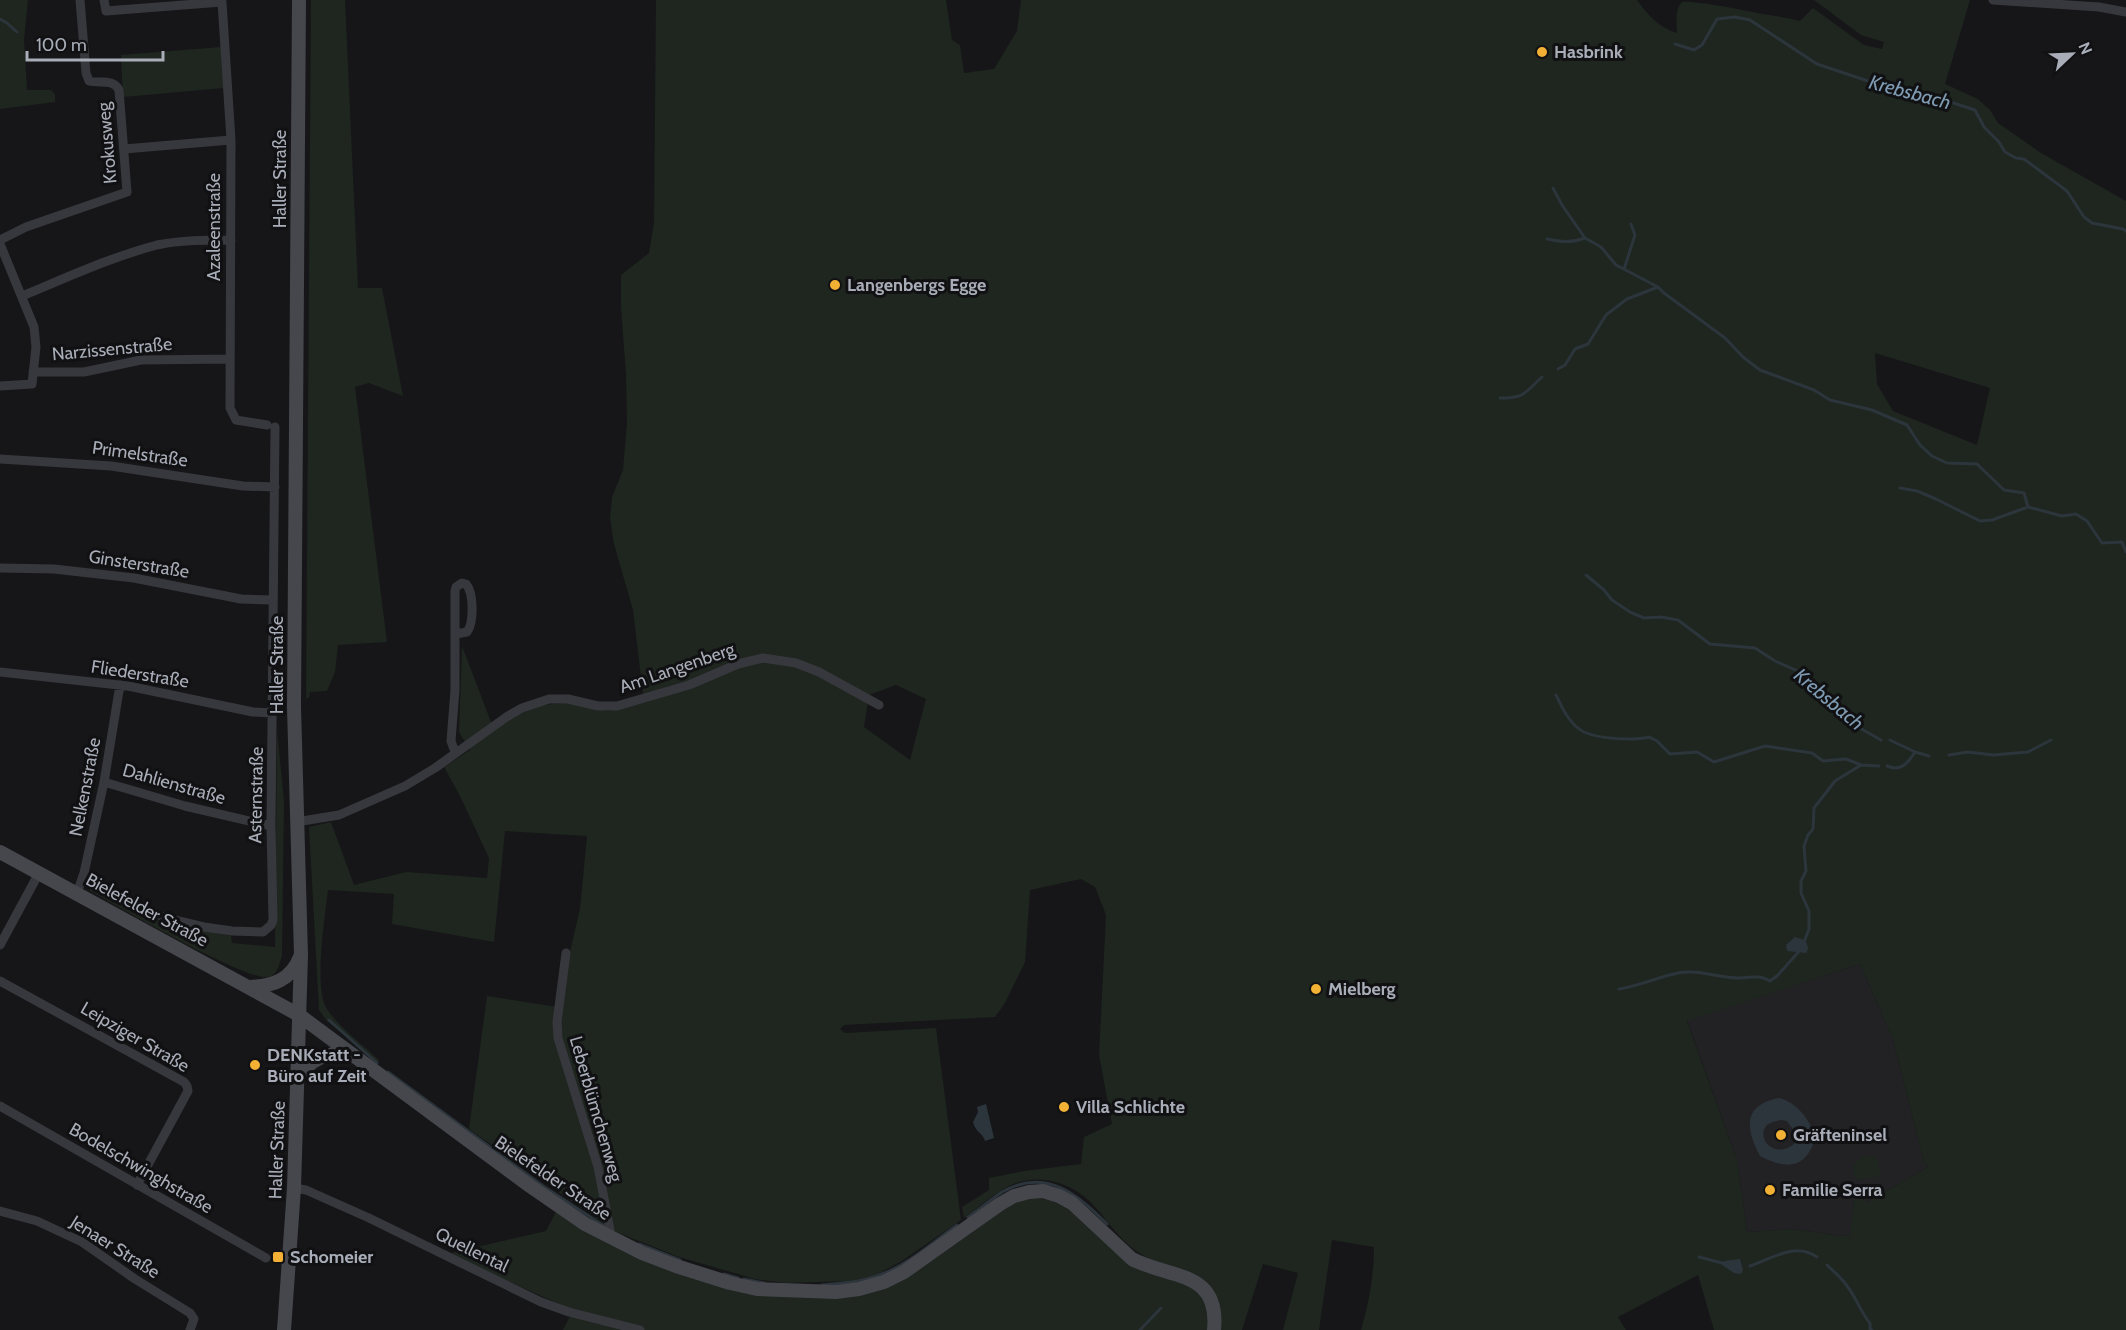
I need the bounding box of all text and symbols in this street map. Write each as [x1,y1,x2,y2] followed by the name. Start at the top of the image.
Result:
[27,24,164,62] scale bar
[2042,24,2102,84] north arrow
[36,34,87,56] text: 100 m
[2074,39,2096,57] text: N
[1554,41,1623,63] place label: Hasbrink
[1535,45,1549,59] marker: Hasbrink
[1866,70,1954,114] water label: Krebsbach
[92,100,122,185] street label: Krokusweg
[269,130,291,228] street label: Haller Straße
[203,173,225,281] street label: Azaleenstraße
[847,274,986,296] place label: Langenbergs Egge
[828,278,842,292] marker: Langenbergs Egge
[51,333,173,365] street label: Narzissenstraße
[91,436,189,472] street label: Primelstraße
[87,545,191,583] street label: Ginsterstraße
[266,616,288,714] street label: Haller Straße
[616,638,739,698] street label: Am Langenberg
[89,655,191,693] street label: Fliederstraße
[1789,663,1869,735] water label: Krebsbach
[65,736,105,838] street label: Nelkenstraße
[244,746,268,844] street label: Asternstraße
[120,759,228,809] street label: Dahlienstraße
[82,869,212,951] street label: Bielefelder Straße
[1328,978,1396,1000] place label: Mielberg
[1309,982,1323,996] marker: Mielberg
[77,997,193,1077] street label: Leipziger Straße
[565,1034,628,1185] street label: Leberblümchenweg
[267,1044,366,1087] place label: DENKstatt - Büro auf Zeit
[248,1058,262,1072] marker: DENKstatt - Büro auf Zeit
[1076,1096,1185,1118] place label: Villa Schlichte
[264,1100,290,1200] street label: Haller Straße
[1057,1100,1071,1114] marker: Villa Schlichte
[65,1118,217,1218] street label: Bodelschwinghstraße
[1793,1124,1887,1146] place label: Gräfteninsel
[1774,1128,1788,1142] marker: Gräfteninsel
[491,1131,615,1225] street label: Bielefelder Straße
[1782,1179,1883,1201] place label: Familie Serra
[1763,1183,1777,1197] marker: Familie Serra
[65,1210,164,1283] street label: Jenaer Straße
[432,1223,513,1278] street label: Quellental
[290,1246,373,1268] place label: Schomeier
[271,1250,285,1264] marker: Schomeier

